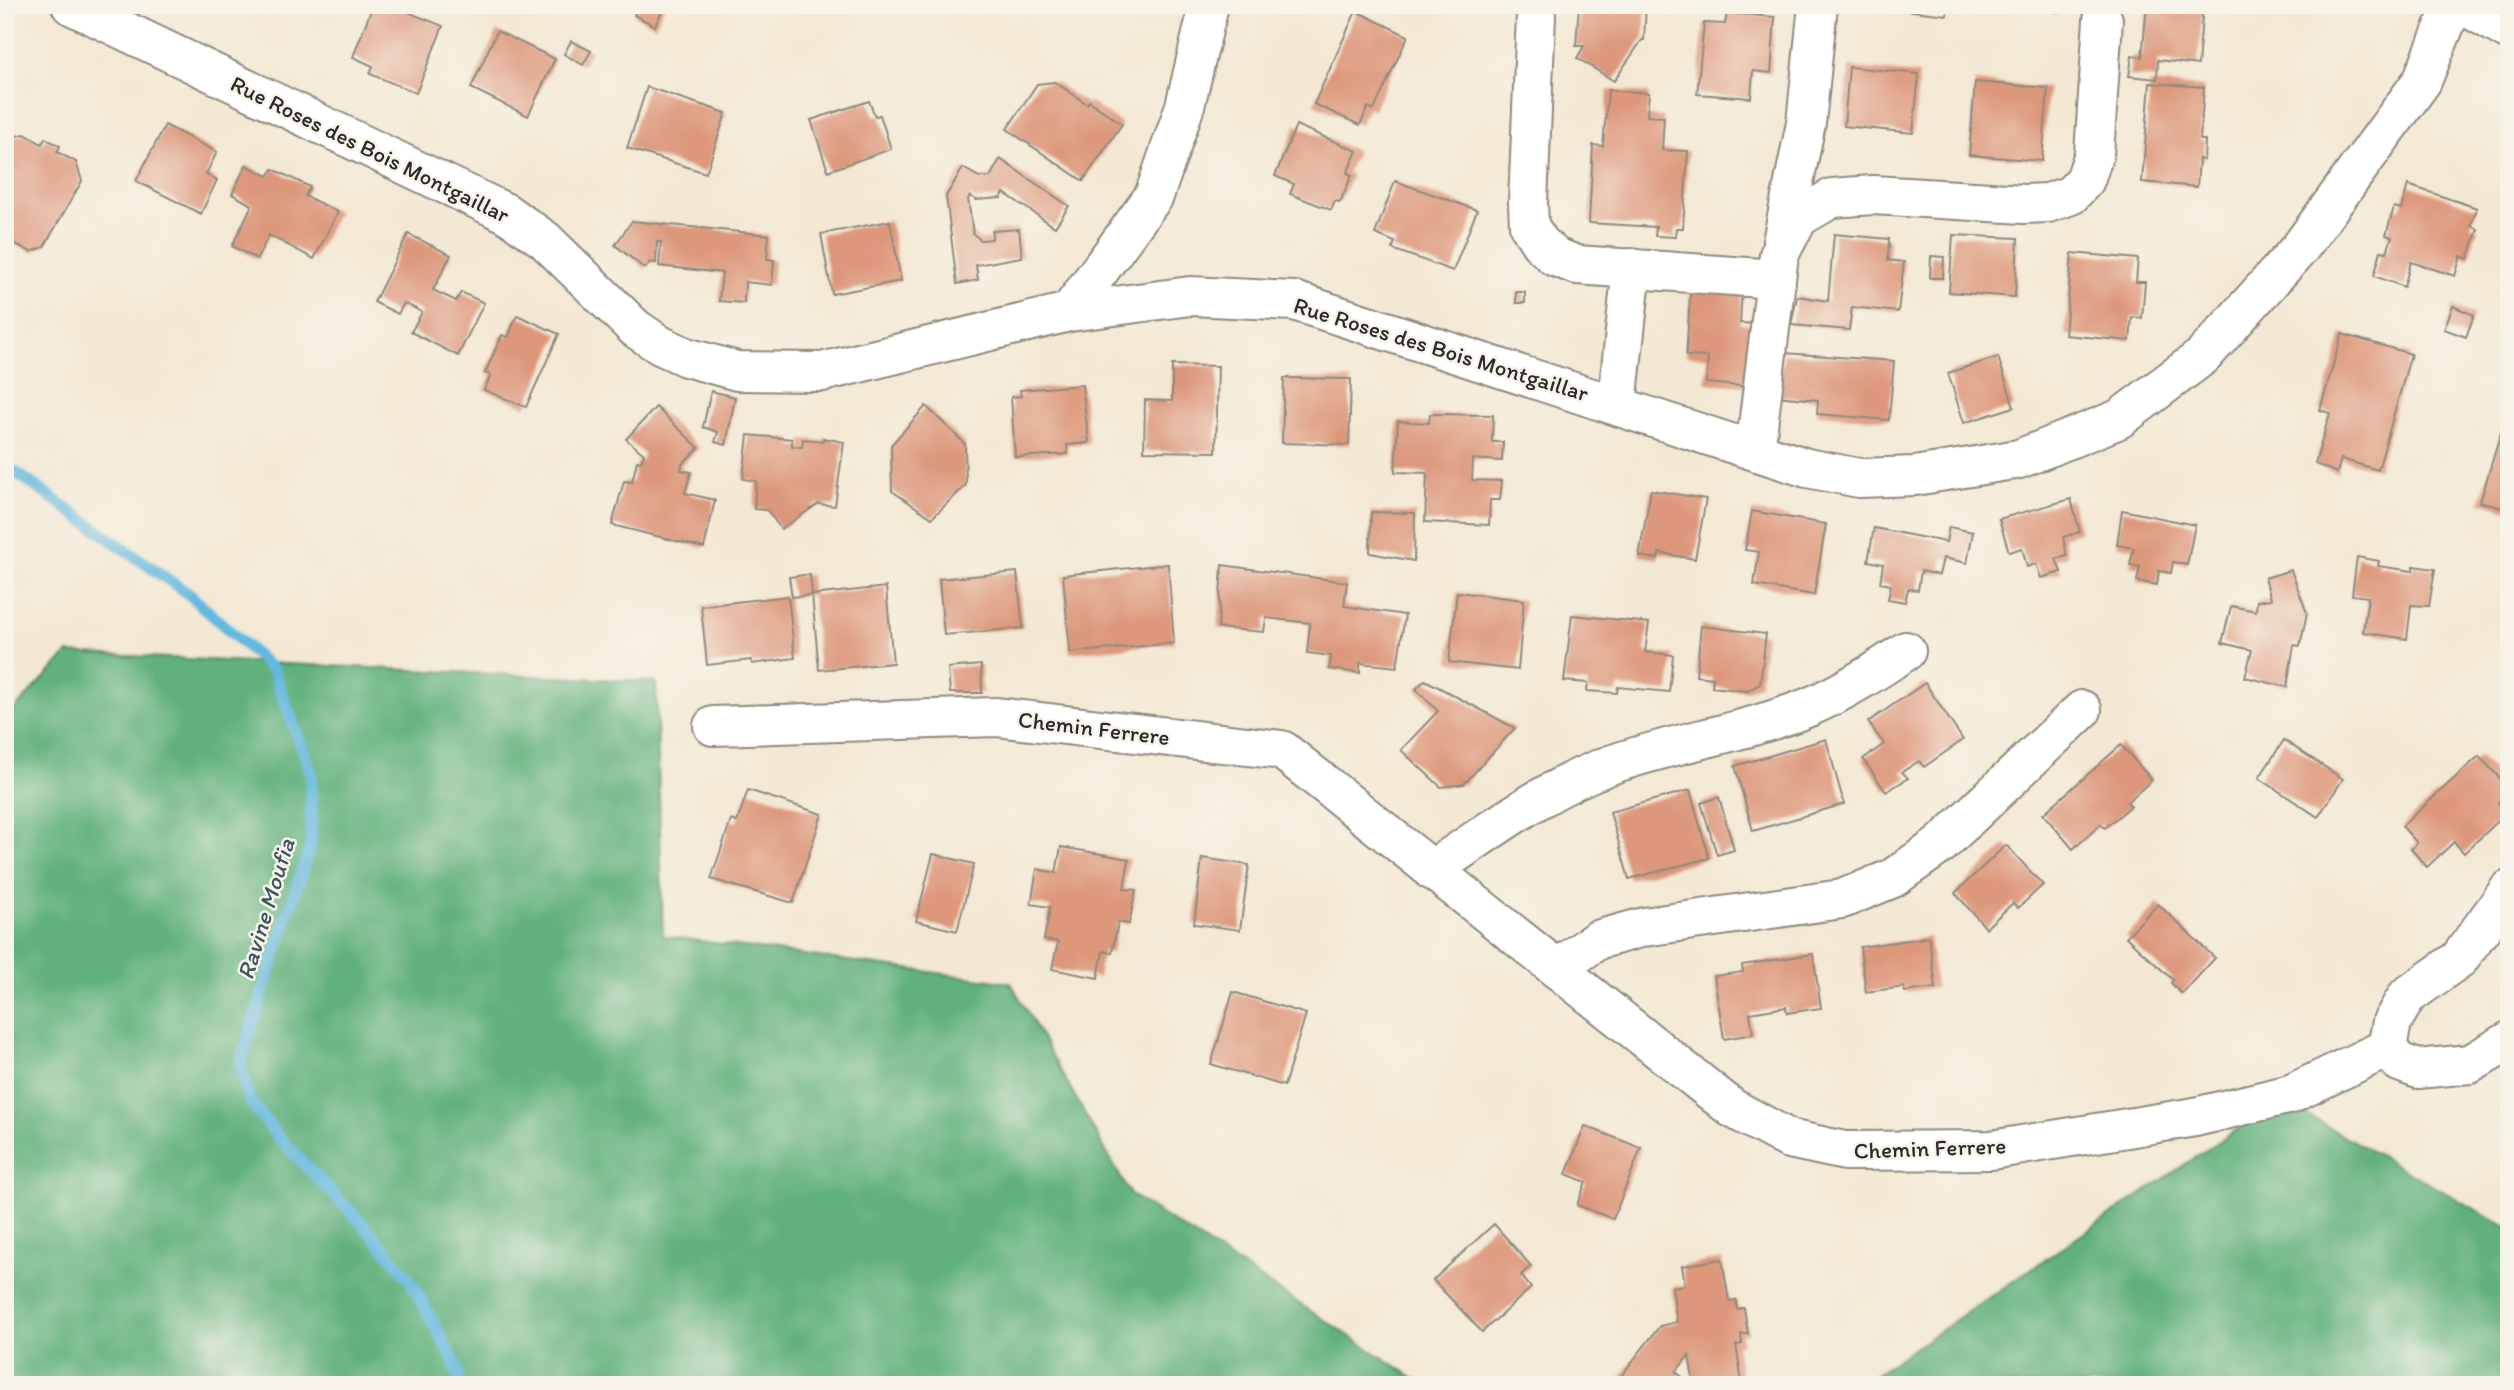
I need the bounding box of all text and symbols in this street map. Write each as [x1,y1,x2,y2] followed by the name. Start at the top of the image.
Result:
[226,69,514,229] street label: Rue Roses des Bois Montgaillar
[1290,291,1592,407] street label: Rue Roses des Bois Montgaillar
[1017,705,1171,751] street label: Chemin Ferrere
[230,834,301,983] water label: Ravine Moufia
[1853,1131,2007,1165] street label: Chemin Ferrere

